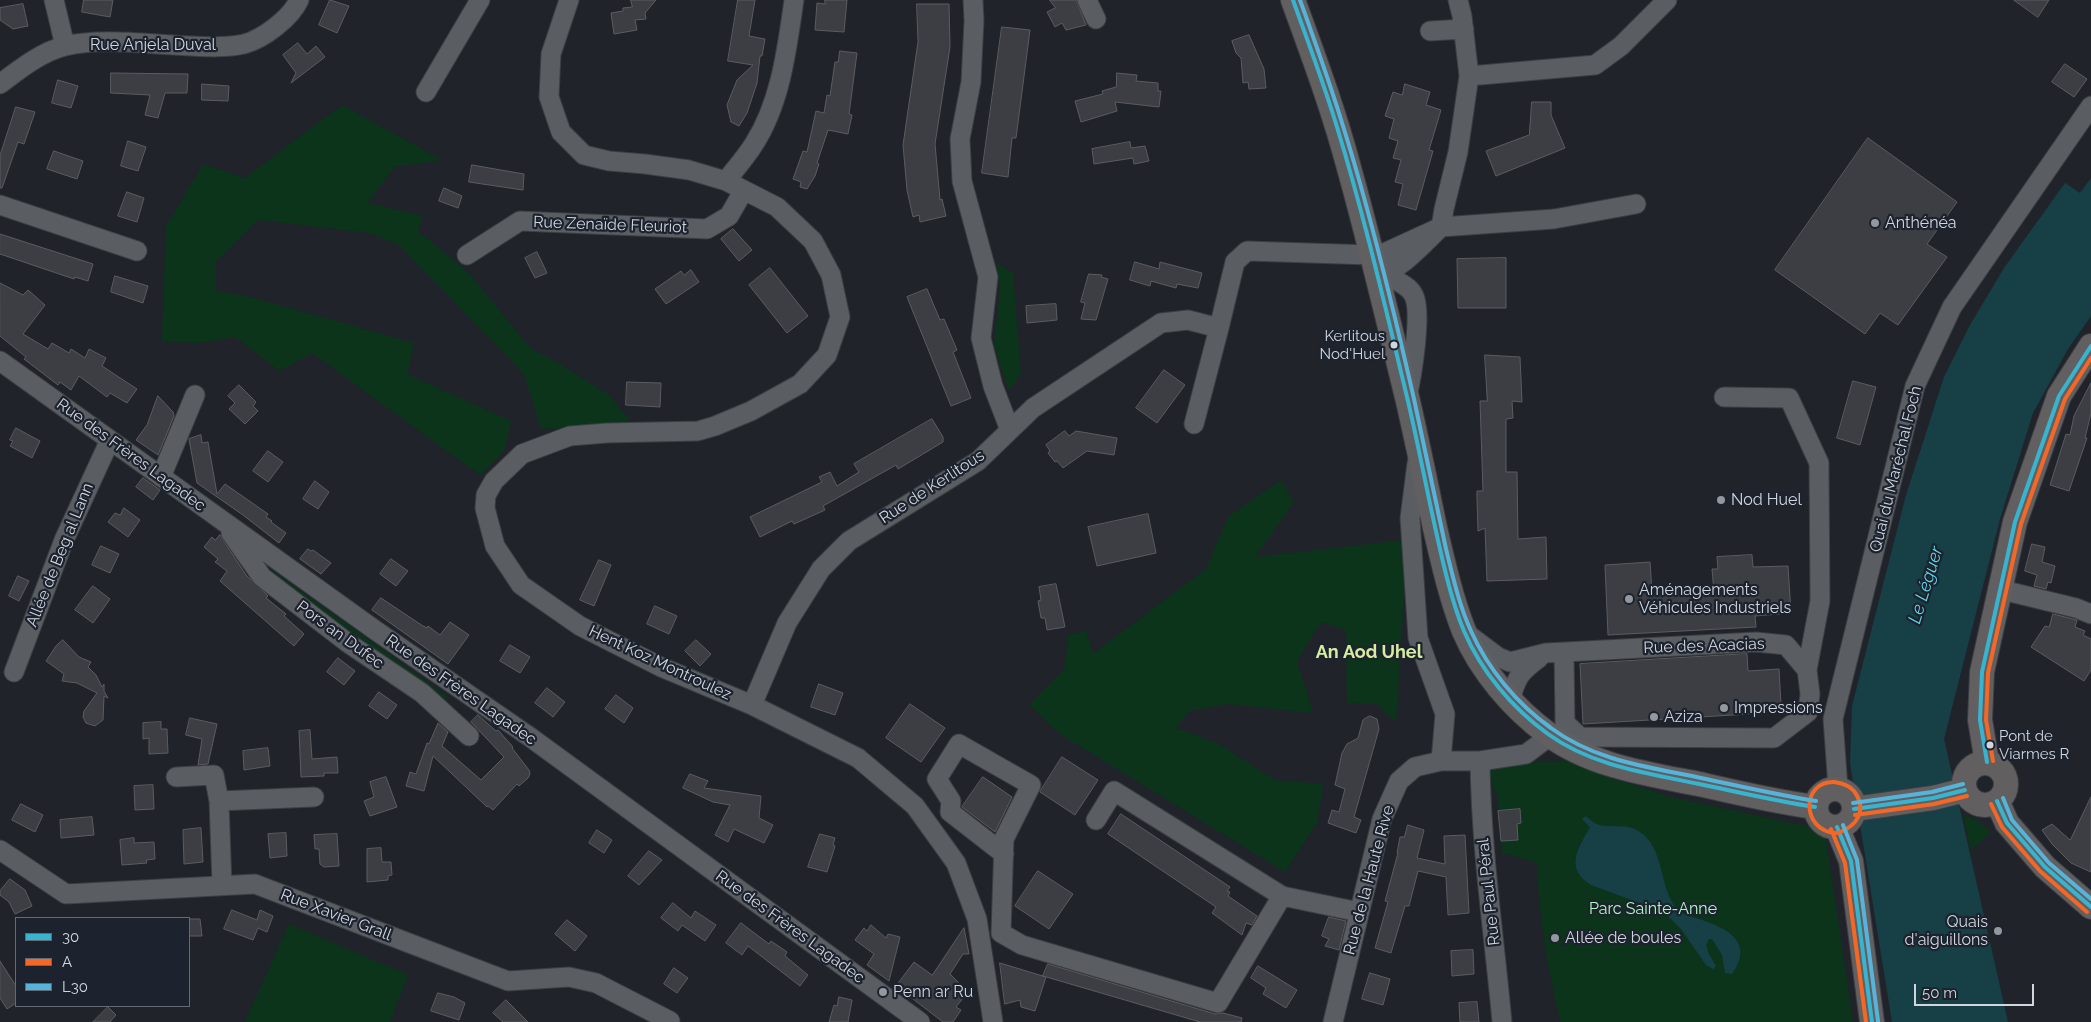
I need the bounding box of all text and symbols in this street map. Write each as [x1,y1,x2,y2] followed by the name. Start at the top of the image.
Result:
[90,35,216,55] street label: Rue Anjela Duval
[533,213,687,237] street label: Rue Zenaïde Fleuriot
[1885,213,1957,233] place label: Anthénéa
[1869,217,1881,229] marker: Anthénéa
[1319,327,1385,362] place label: Kerlitous Nod'Huel
[1389,340,1399,350] marker: Kerlitous Nod'Huel
[1866,384,1926,554] street label: Quai du Maréchal Foch
[53,395,209,515] street label: Rue des Frères Lagadec
[876,446,988,528] street label: Rue de Kerlitous
[22,480,98,630] street label: Allée de Beg al Lann
[1731,490,1802,510] place label: Nod Huel
[1715,494,1727,506] marker: Nod Huel
[1904,544,1948,626] water label: Le Léguer
[1639,580,1791,618] place label: Aménagements Véhicules Industriels
[1623,593,1635,605] marker: Aménagements Véhicules Industriels
[293,597,387,673] street label: Pors an Dufec
[586,622,734,704] street label: Hent Koz Montroulez
[382,631,540,749] street label: Rue des Frères Lagadec
[1643,634,1765,658] street label: Rue des Acacias
[1316,642,1422,664] district label: An Aod Uhel
[1734,698,1823,718] place label: Impressions
[1718,702,1730,714] marker: Impressions
[1664,707,1703,727] place label: Aziza
[1648,711,1660,723] marker: Aziza
[1999,727,2069,762] place label: Pont de Viarmes R
[1985,740,1995,750] marker: Pont de Viarmes R
[1340,803,1398,957] street label: Rue de la Haute Rive
[1474,837,1504,947] street label: Rue Paul Péral
[712,867,868,987] street label: Rue des Frères Lagadec
[278,885,394,945] street label: Rue Xavier Grall
[1589,899,1717,919] park label: Parc Sainte-Anne
[1905,912,1988,950] place label: Quais d'aiguillons
[15,917,190,1007] legend
[1992,925,2004,937] marker: Quais d'aiguillons
[62,928,79,946] text: 30
[1565,928,1681,948] place label: Allée de boules
[1549,932,1561,944] marker: Allée de boules
[62,953,72,971] text: A
[1916,974,2036,1006] scale bar
[62,978,88,996] text: L30
[893,982,973,1002] place label: Penn ar Ru
[1922,984,1957,1002] text: 50 m
[877,986,889,998] marker: Penn ar Ru

